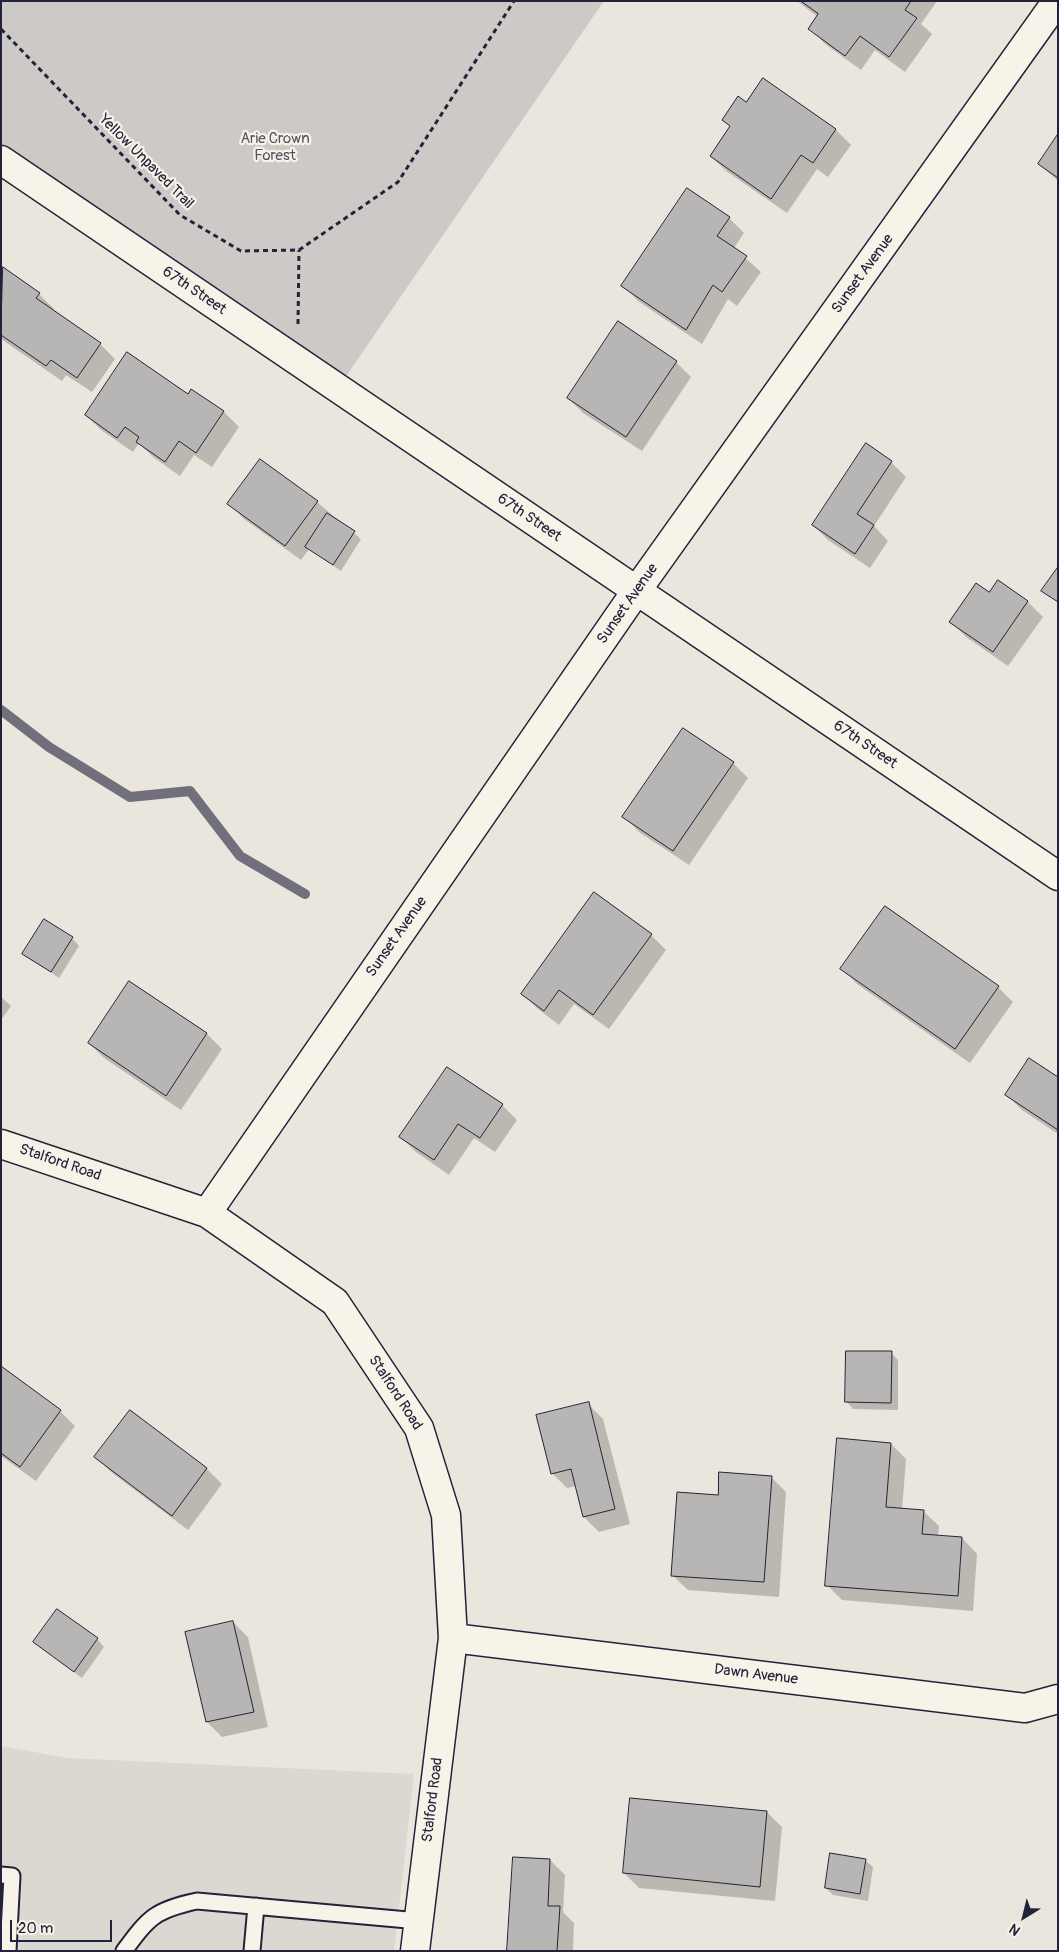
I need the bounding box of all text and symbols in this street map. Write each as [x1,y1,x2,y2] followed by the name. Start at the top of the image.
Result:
[95,111,197,213] street label: Yellow Unpaved Trail
[240,130,310,165] park label: Arie Crown Forest
[828,231,898,317] street label: Sunset Avenue
[158,263,230,319] street label: 67th Street
[493,490,565,546] street label: 67th Street
[594,560,662,648] street label: Sunset Avenue
[829,717,901,773] street label: 67th Street
[363,893,431,981] street label: Sunset Avenue
[17,1141,103,1185] street label: Stalford Road
[364,1352,426,1434] street label: Stalford Road
[713,1661,799,1689] street label: Dawn Avenue
[419,1757,447,1843] street label: Stalford Road
[999,1892,1049,1942] north arrow
[12,1910,115,1942] scale bar
[18,1919,53,1938] text: 20 m
[1006,1920,1024,1939] text: N

